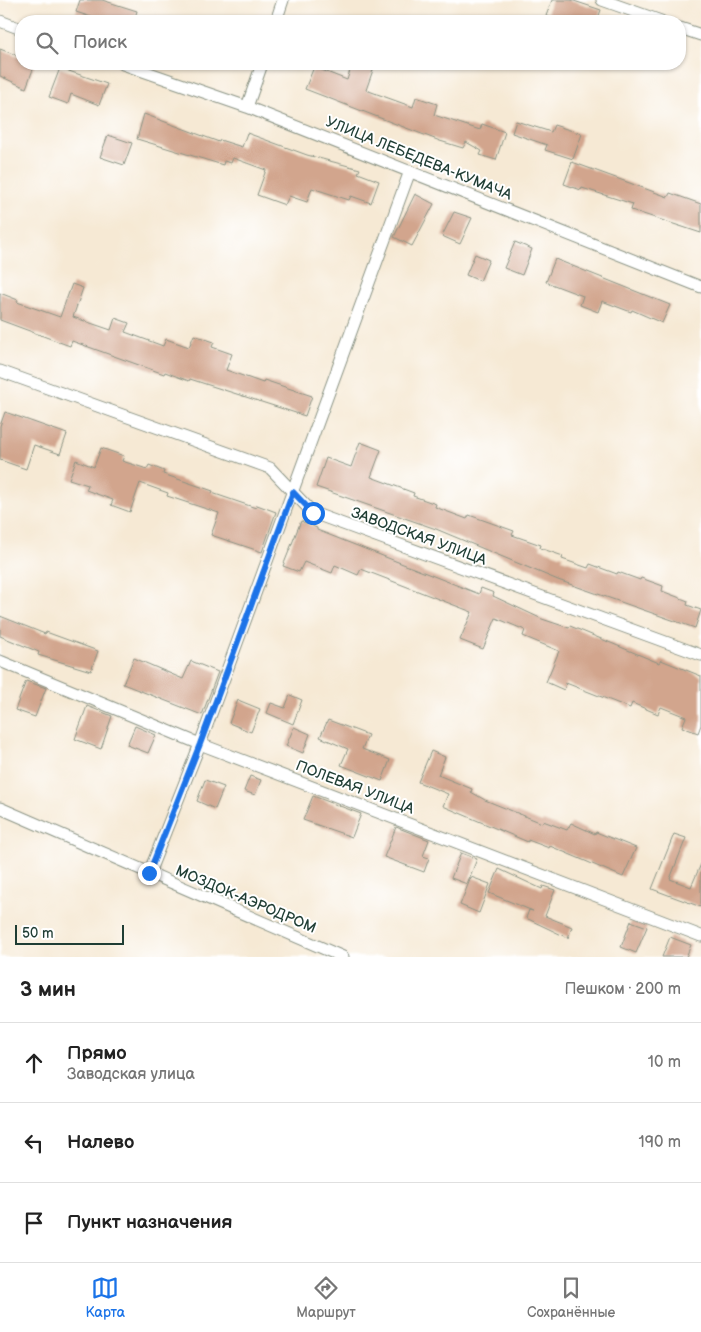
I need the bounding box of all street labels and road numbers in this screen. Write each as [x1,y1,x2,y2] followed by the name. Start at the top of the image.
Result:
[323,112,516,205] street label: УЛИЦА ЛЕБЕДЕВА-КУМАЧА
[349,503,490,570] street label: ЗАВОДСКАЯ УЛИЦА
[293,756,418,819] street label: ПОЛЕВАЯ УЛИЦА
[173,861,319,938] street label: МОЗДОК-АЭРОДРОМ

